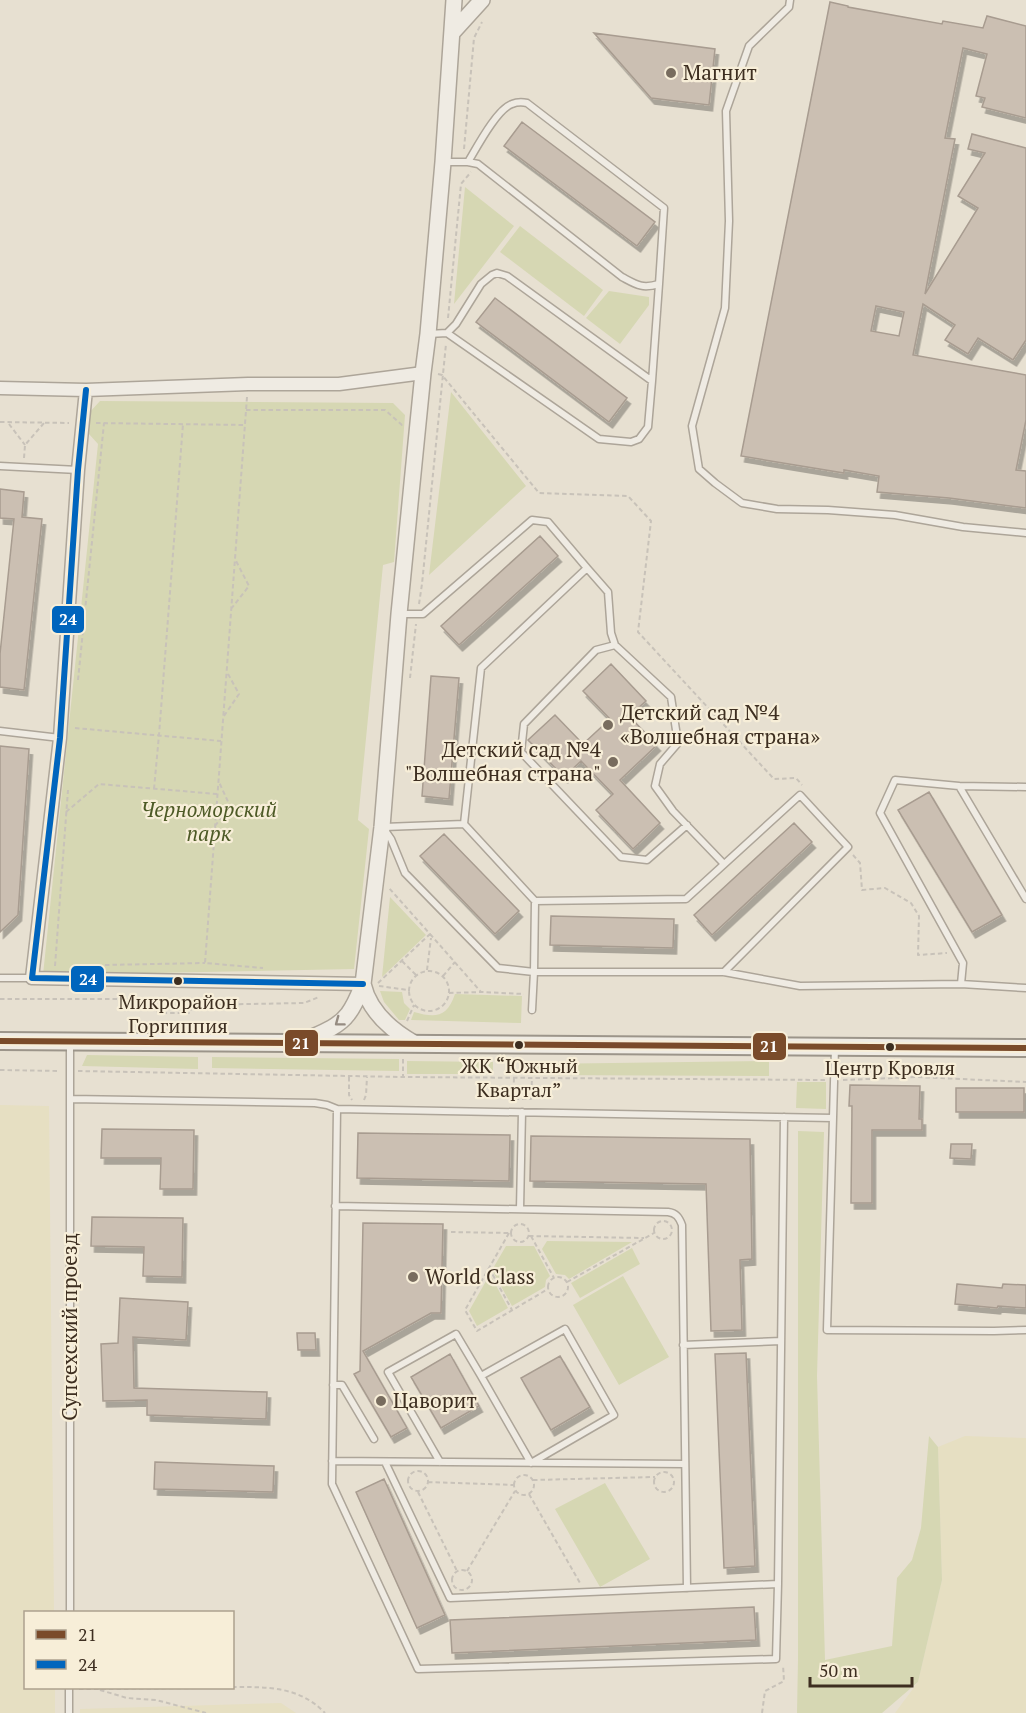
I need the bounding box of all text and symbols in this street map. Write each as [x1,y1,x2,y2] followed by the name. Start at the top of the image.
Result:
[683,58,757,86] place label: Магнит
[664,66,678,80] marker: Магнит
[51,605,85,634] line badge: 24
[59,608,77,630] text: 24
[620,698,820,750] place label: Детский сад №4 «Волшебная страна»
[601,718,615,732] marker: Детский сад №4 «Волшебная страна»
[405,735,602,787] place label: Детский сад №4 "Волшебная страна"
[606,755,620,769] marker: Детский сад №4 "Волшебная страна"
[141,795,277,847] park label: Черноморский парк
[70,965,105,993] line badge: 24
[79,968,97,990] text: 24
[172,975,184,987] marker: Микрорайон Горгиппия
[118,988,238,1039] place label: Микрорайон Горгиппия
[335,1014,346,1025] one-way arrow
[284,1029,319,1057] line badge: 21
[292,1032,310,1054] text: 21
[752,1032,787,1061] line badge: 21
[760,1035,778,1057] text: 21
[513,1039,525,1051] marker: ЖК “Южный Квартал”
[884,1041,896,1053] marker: Центр Кровля
[460,1052,578,1103] place label: ЖК “Южный Квартал”
[825,1054,955,1081] place label: Центр Кровля
[55,1233,83,1421] street label: Супсехский проезд
[425,1262,535,1290] place label: World Class
[406,1270,420,1284] marker: World Class
[393,1386,477,1414] place label: Цаворит
[374,1394,388,1408] marker: Цаворит
[24,1611,234,1689] legend
[78,1622,97,1646] text: 21
[810,1650,912,1688] scale bar
[78,1652,98,1676] text: 24
[819,1658,859,1682] text: 50 m

